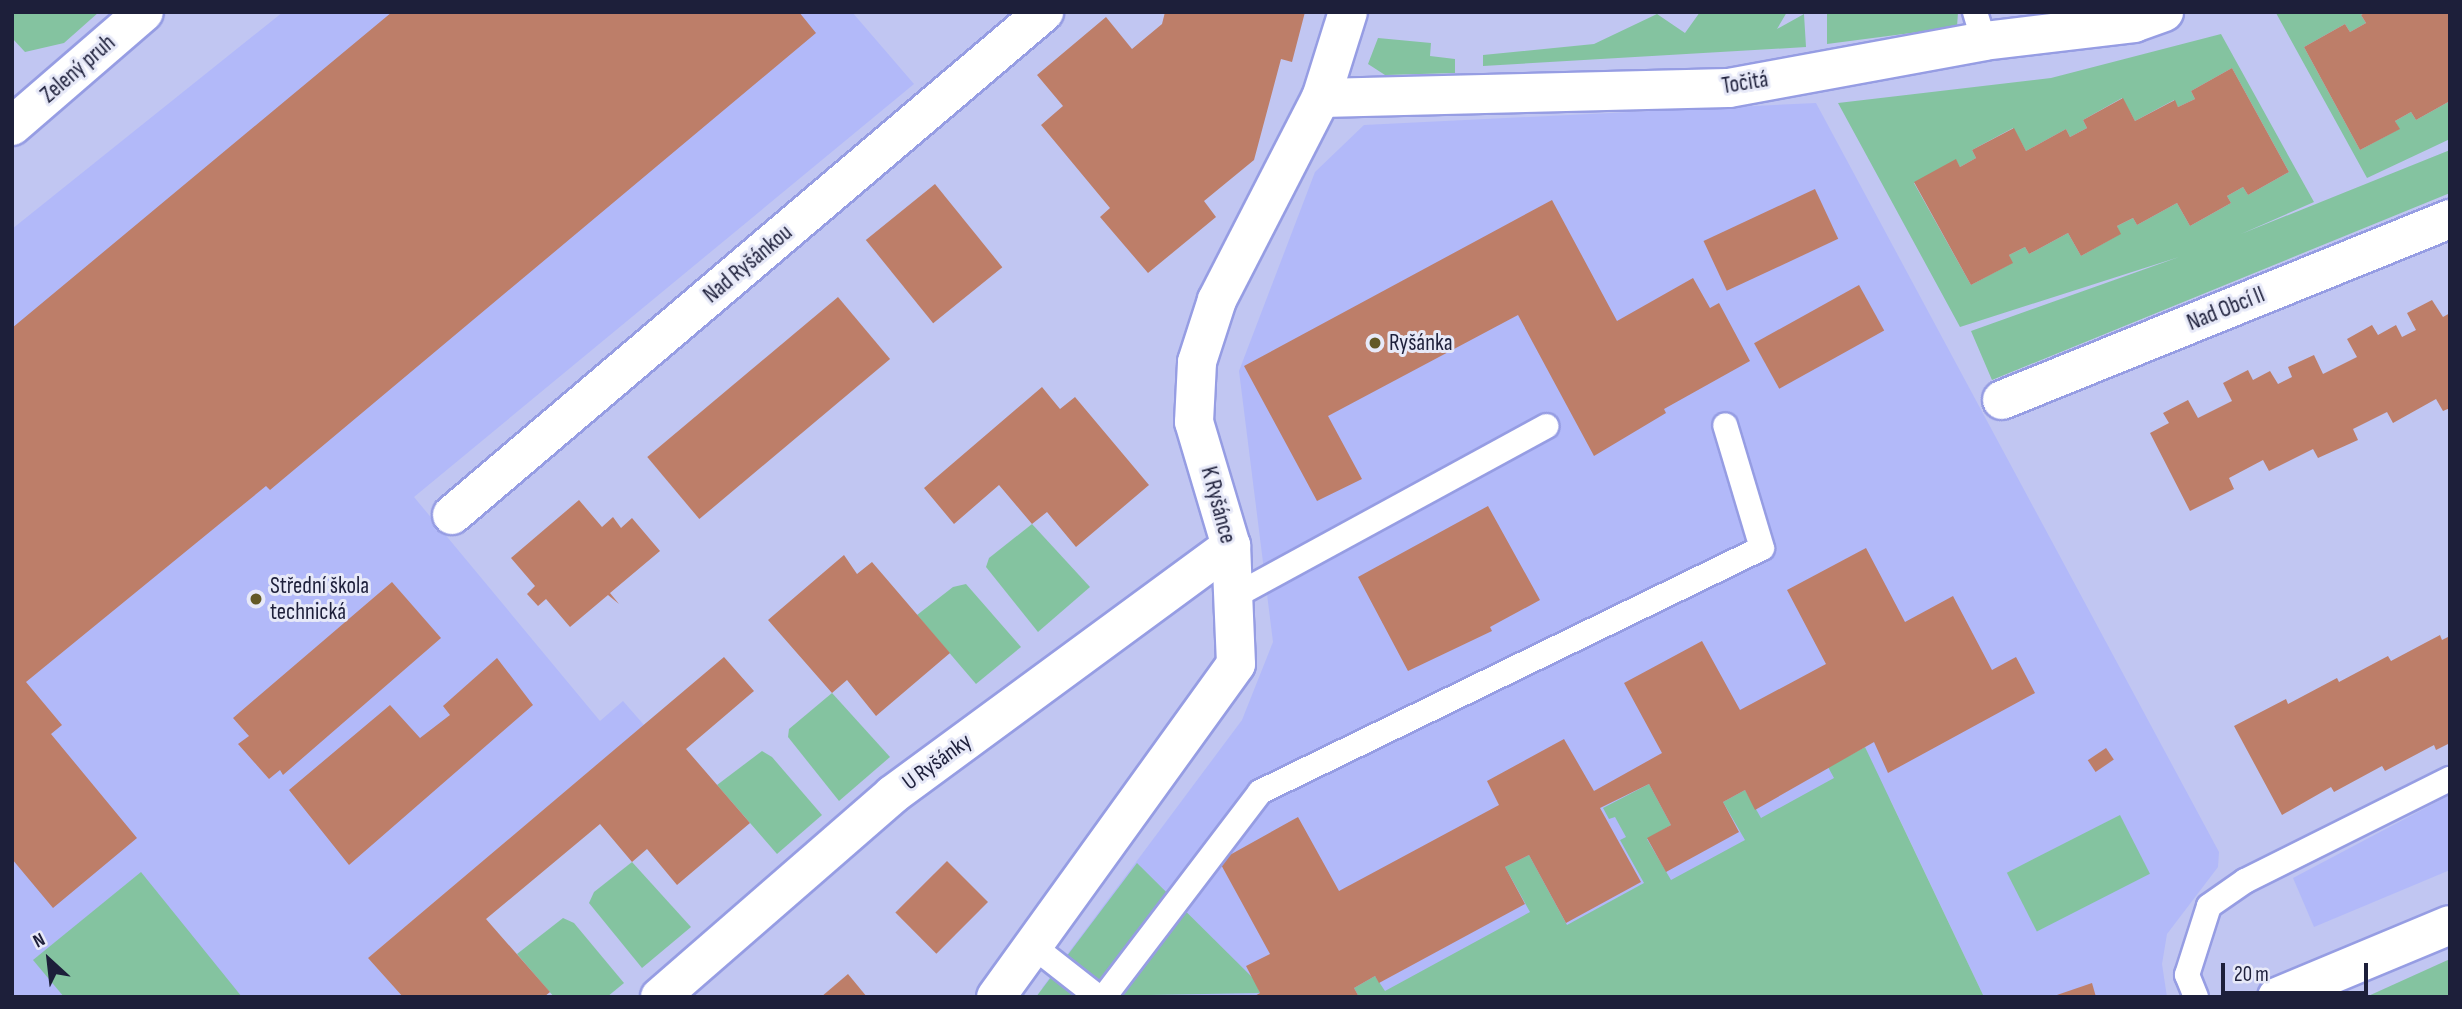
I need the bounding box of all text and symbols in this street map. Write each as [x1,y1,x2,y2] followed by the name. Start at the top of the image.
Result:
[35,29,121,109] street label: Zelený pruh
[1720,66,1770,100] street label: Točitá
[698,219,798,309] street label: Nad Ryšánkou
[2183,281,2269,337] street label: Nad Obcí II
[1389,329,1453,357] place label: Ryšánka
[1367,335,1383,351] marker: Ryšánka
[1195,464,1241,546] street label: K Ryšánce
[270,572,369,626] place label: Střední škola technická
[248,591,264,607] marker: Střední škola technická
[897,728,977,796] street label: U Ryšánky
[14,925,84,995] north arrow
[29,928,49,953] text: N
[2224,950,2371,994] scale bar
[2234,962,2269,987] text: 20 m

